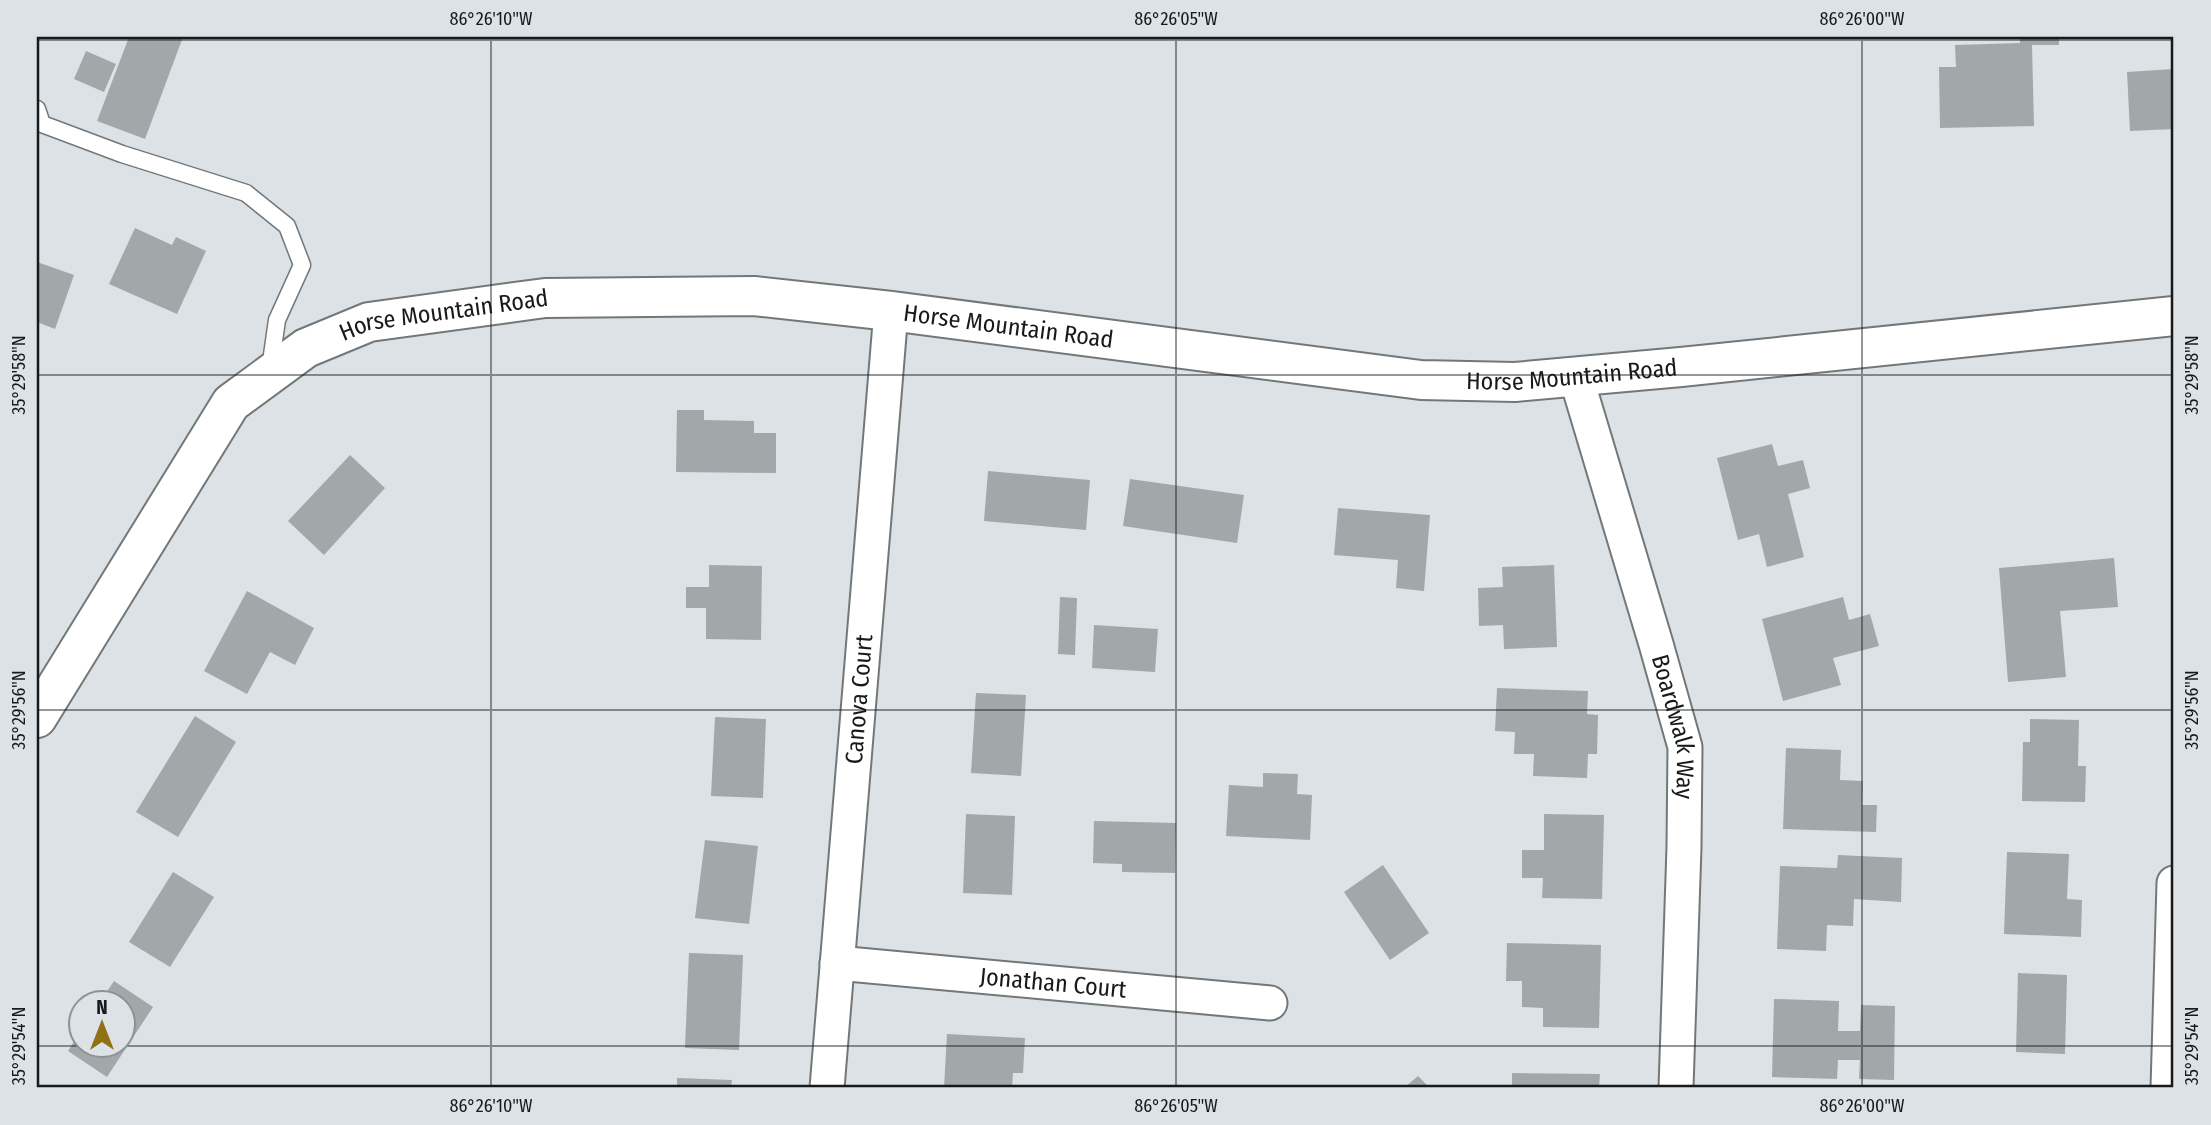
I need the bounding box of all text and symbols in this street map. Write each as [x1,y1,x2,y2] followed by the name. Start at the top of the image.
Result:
[450,8,533,30] text: 86°26'10"W
[1134,8,1218,30] text: 86°26'05"W
[1819,8,1905,30] text: 86°26'00"W
[335,284,550,347] street label: Horse Mountain Road
[902,299,1115,354] street label: Horse Mountain Road
[8,335,30,415] text: 35°29'58"N
[2181,335,2203,415] text: 35°29'58"N
[1466,353,1678,396] street label: Horse Mountain Road
[840,633,878,765] street label: Canova Court
[1646,651,1699,799] street label: Boardwalk Way
[8,670,30,750] text: 35°29'56"N
[2181,670,2203,750] text: 35°29'56"N
[978,962,1128,1004] street label: Jonathan Court
[66,988,136,1058] north arrow
[96,996,108,1019] text: N
[8,1007,30,1085] text: 35°29'54"N
[2181,1007,2203,1085] text: 35°29'54"N
[450,1095,533,1117] text: 86°26'10"W
[1134,1095,1218,1117] text: 86°26'05"W
[1819,1095,1905,1117] text: 86°26'00"W

